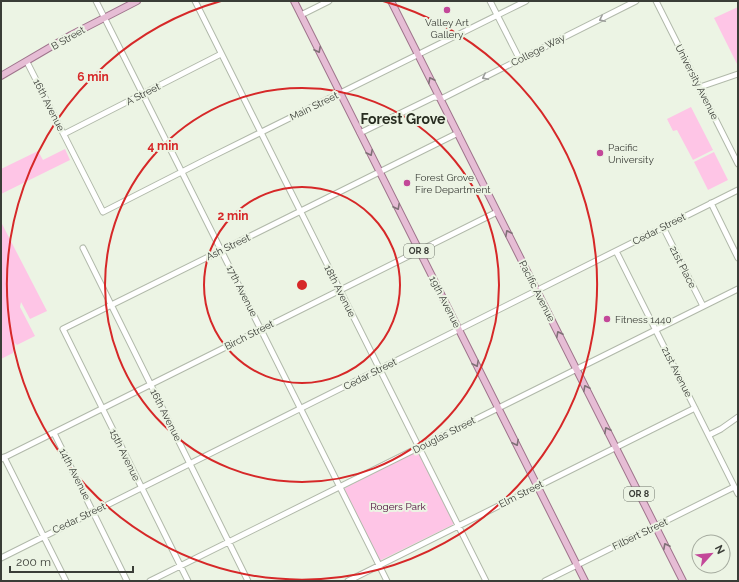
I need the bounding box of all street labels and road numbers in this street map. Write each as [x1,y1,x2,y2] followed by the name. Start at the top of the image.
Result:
[49,24,87,52] street label: B Street
[509,31,567,68] street label: College Way
[673,43,721,122] street label: University Avenue
[31,77,67,133] street label: 16th Avenue
[124,80,162,107] street label: A Street
[288,89,341,122] street label: Main Street
[631,211,688,247] street label: Cedar Street
[204,231,252,262] street label: Ash Street
[404,244,434,258] road number: OR 8
[668,244,698,290] street label: 21st Place
[517,259,557,324] street label: Pacific Avenue
[322,263,358,319] street label: 18th Avenue
[224,264,260,319] street label: 17th Avenue
[427,274,463,330] street label: 19th Avenue
[223,318,276,352] street label: Birch Street
[660,345,694,399] street label: 21st Avenue
[342,356,399,392] street label: Cedar Street
[148,387,184,443] street label: 16th Avenue
[411,414,478,455] street label: Douglas Street
[108,427,142,483] street label: 15th Avenue
[57,446,93,502] street label: 14th Avenue
[497,478,546,510] street label: Elm Street
[624,487,654,501] road number: OR 8
[51,500,108,536] street label: Cedar Street
[611,516,670,552] street label: Filbert Street

